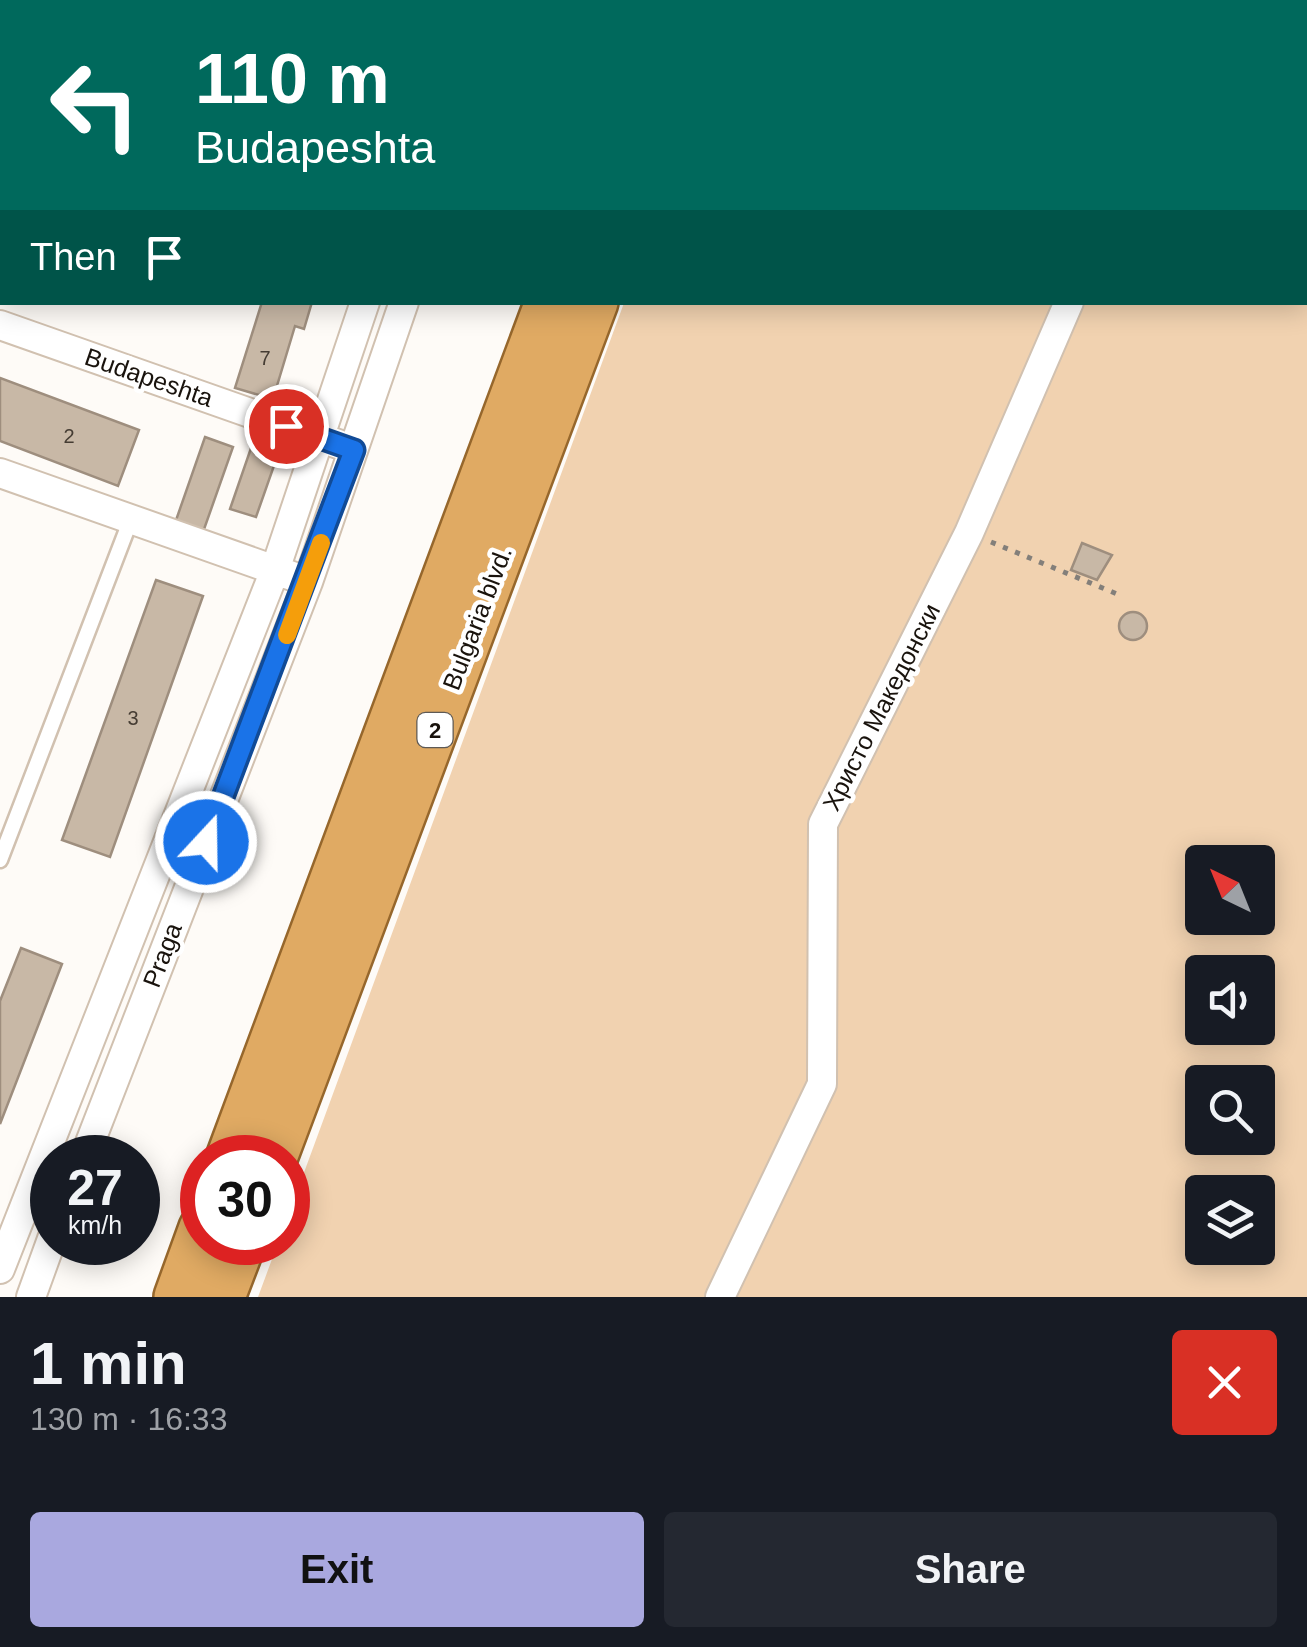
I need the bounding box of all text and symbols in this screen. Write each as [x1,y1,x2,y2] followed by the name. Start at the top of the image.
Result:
[30,40,160,170] icon: left
[195,40,390,118] text: 110 m
[195,122,435,173] text: Budapeshta
[137,230,192,285] icon: arrive
[30,236,117,278] text: Then
[81,342,217,412] street label: Budapeshta
[259,347,271,369] house number: 7
[244,384,329,469] pin
[259,399,314,454] icon: arrive
[63,425,75,447] house number: 2
[437,542,517,694] street label: Bulgaria blvd.
[817,599,945,815] street label: Христо Македонски
[127,707,139,729] house number: 3
[418,713,452,747] road number: 2
[154,790,258,894] position arrow
[1185,845,1275,935] north arrow
[1185,845,1275,1265] map controls
[137,919,187,991] street label: Praga
[1185,955,1275,1045] button: sound
[1185,1065,1275,1155] button: search
[180,1135,310,1265] speed limit sign: 30
[67,1160,123,1216] text: 27
[1185,1175,1275,1265] button: layers
[68,1211,122,1239] text: km/h
[30,1330,187,1397] text: 1 min
[1172,1330,1277,1435] button: close
[30,1401,227,1437] text: 130 m · 16:33
[30,1512,644,1627] button: Exit
[664,1512,1277,1627] button: Share

